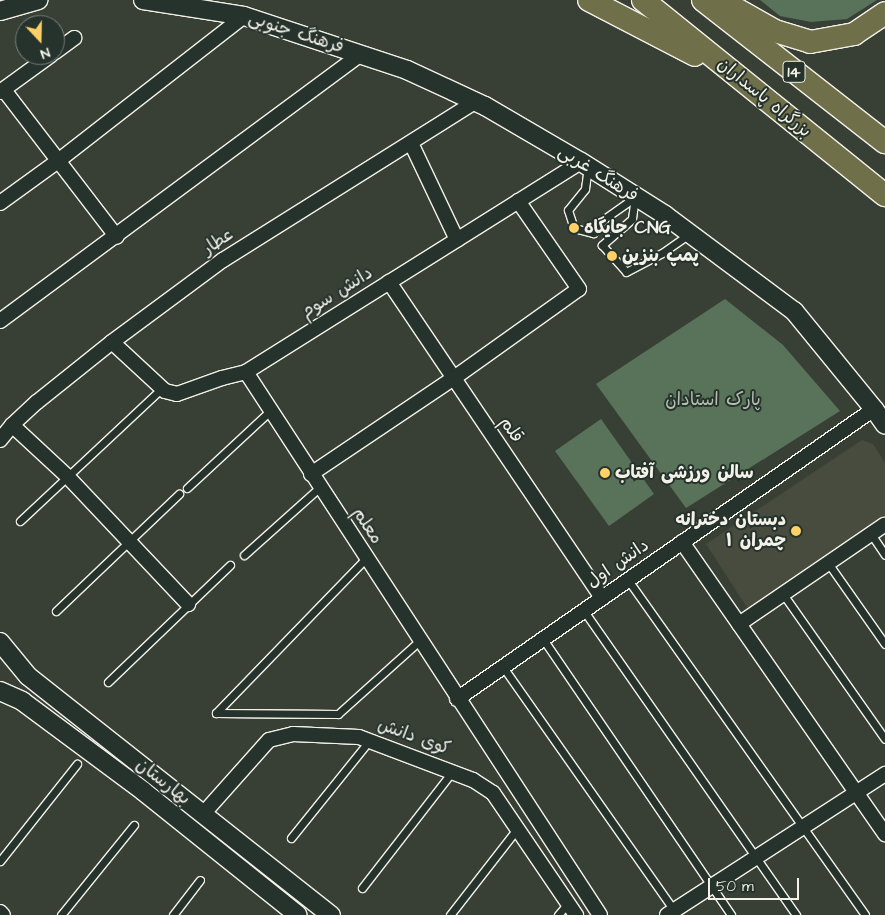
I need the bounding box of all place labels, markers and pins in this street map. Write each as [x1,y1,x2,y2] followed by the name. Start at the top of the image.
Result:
[584,217,671,239] place label: جایگاه CNG
[568,222,580,234] marker: جایگاه CNG
[622,245,699,267] place label: پمپ بنزین
[606,250,618,262] marker: پمپ بنزین
[615,462,753,484] place label: سالن ورزشی آفتاب
[599,467,611,479] marker: سالن ورزشی آفتاب
[675,510,786,552] place label: دبستان دخترانه چمران ۱
[790,525,802,537] marker: دبستان دخترانه چمران ۱

